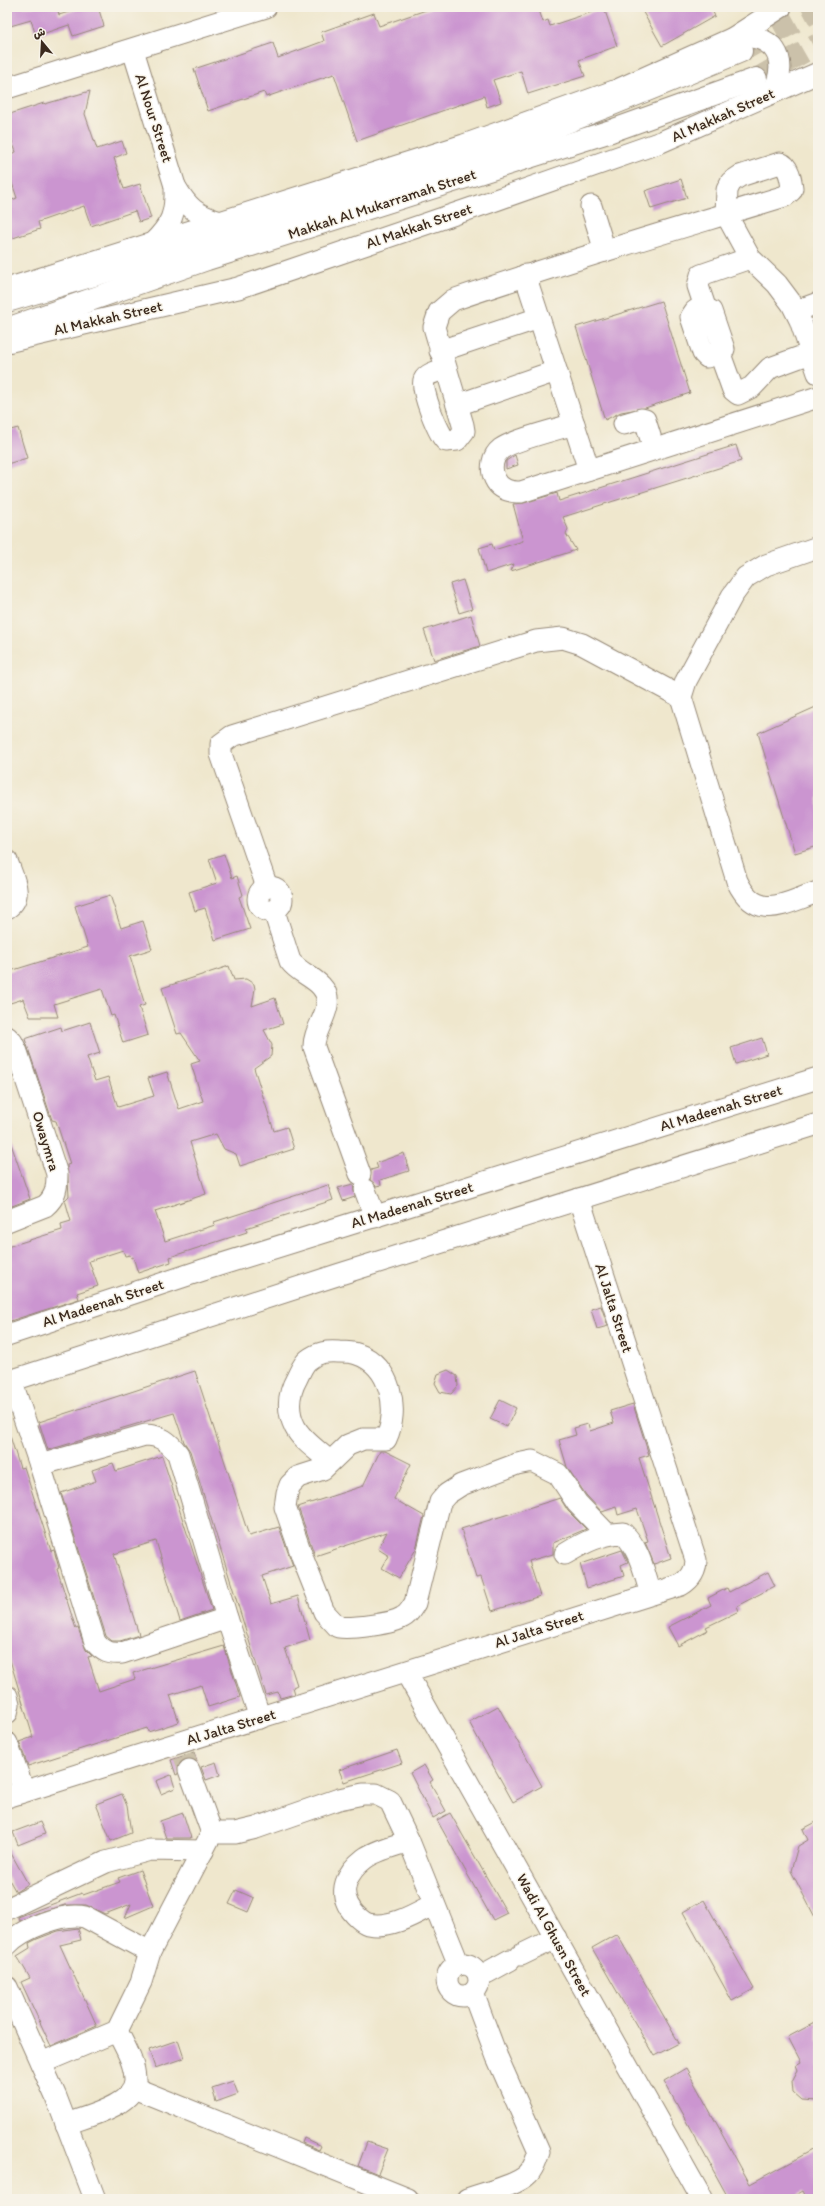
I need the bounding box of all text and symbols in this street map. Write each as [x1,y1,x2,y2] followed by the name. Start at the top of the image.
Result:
[22,22,62,62] north arrow
[31,25,47,41] text: ش
[131,71,177,165] street label: Al Nour Street
[669,84,778,146] street label: Al Makkah Street
[286,165,479,243] street label: Makkah Al Mukarramah Street
[364,199,475,253] street label: Al Makkah Street
[52,297,164,339] street label: Al Makkah Street
[658,1081,785,1135] street label: Al Madeenah Street
[28,1109,64,1174] street label: Owaymra
[349,1178,476,1232] street label: Al Madeenah Street
[591,1261,637,1355] street label: Al Jalta Street
[40,1275,166,1331] street label: Al Madeenah Street
[492,1606,586,1652] street label: Al Jalta Street
[184,1705,278,1749] street label: Al Jalta Street
[513,1871,595,2000] street label: Wadi Al Ghusn Street

